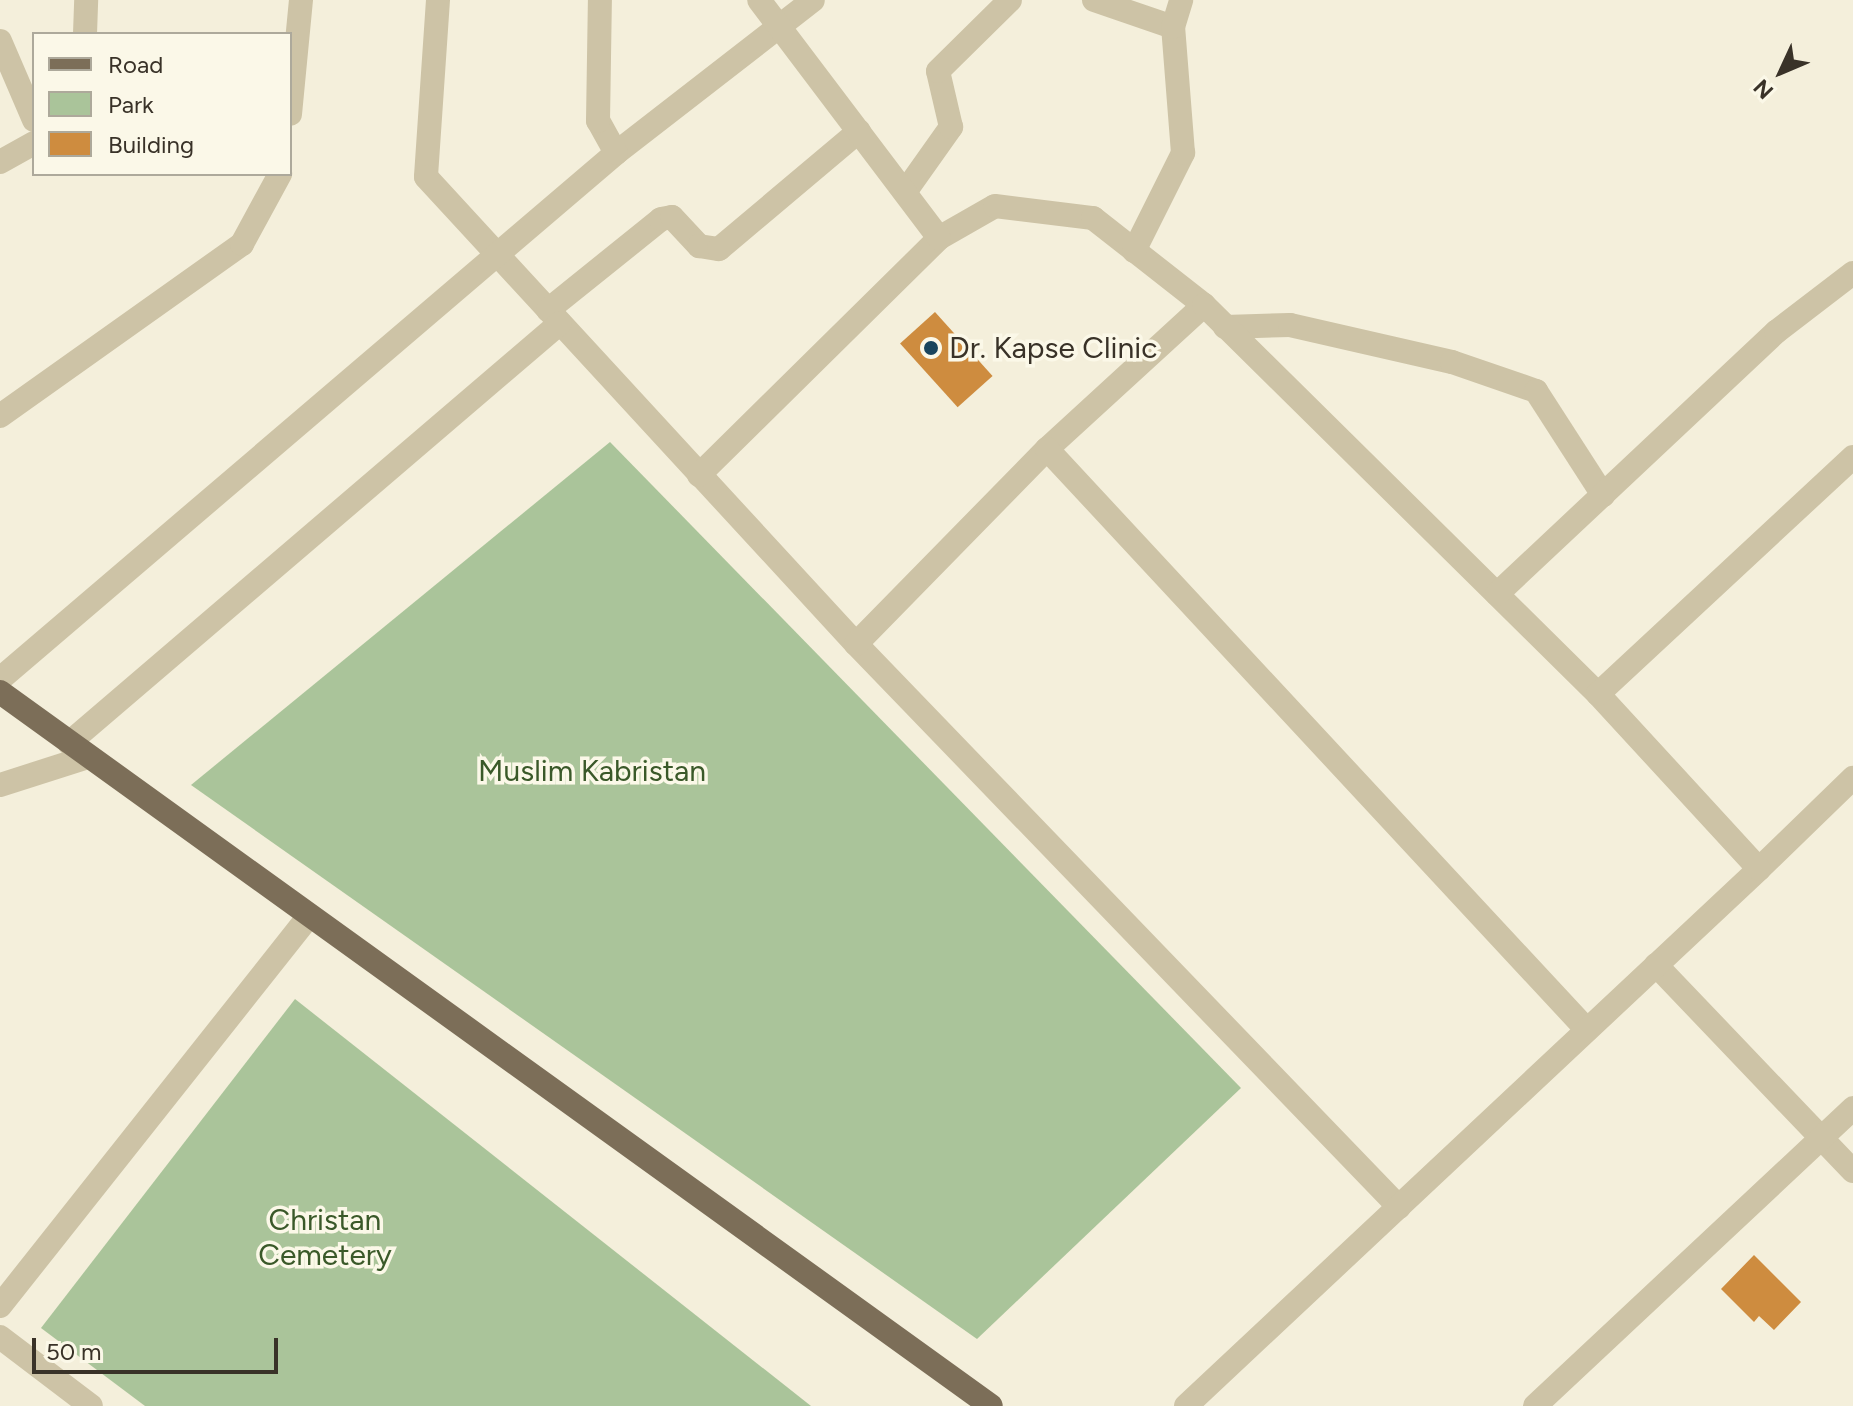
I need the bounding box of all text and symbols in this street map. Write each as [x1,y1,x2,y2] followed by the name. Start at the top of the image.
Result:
[32,32,292,176] legend
[1741,32,1821,112] north arrow
[108,50,163,79] text: Road
[1748,74,1779,105] text: N
[108,90,154,119] text: Park
[108,130,194,159] text: Building
[949,330,1157,366] place label: Dr. Kapse Clinic
[920,337,942,359] marker: Dr. Kapse Clinic
[478,753,706,789] park label: Muslim Kabristan
[258,1202,392,1272] park label: Christan Cemetery
[36,1322,282,1372] scale bar
[46,1337,102,1366] text: 50 m

